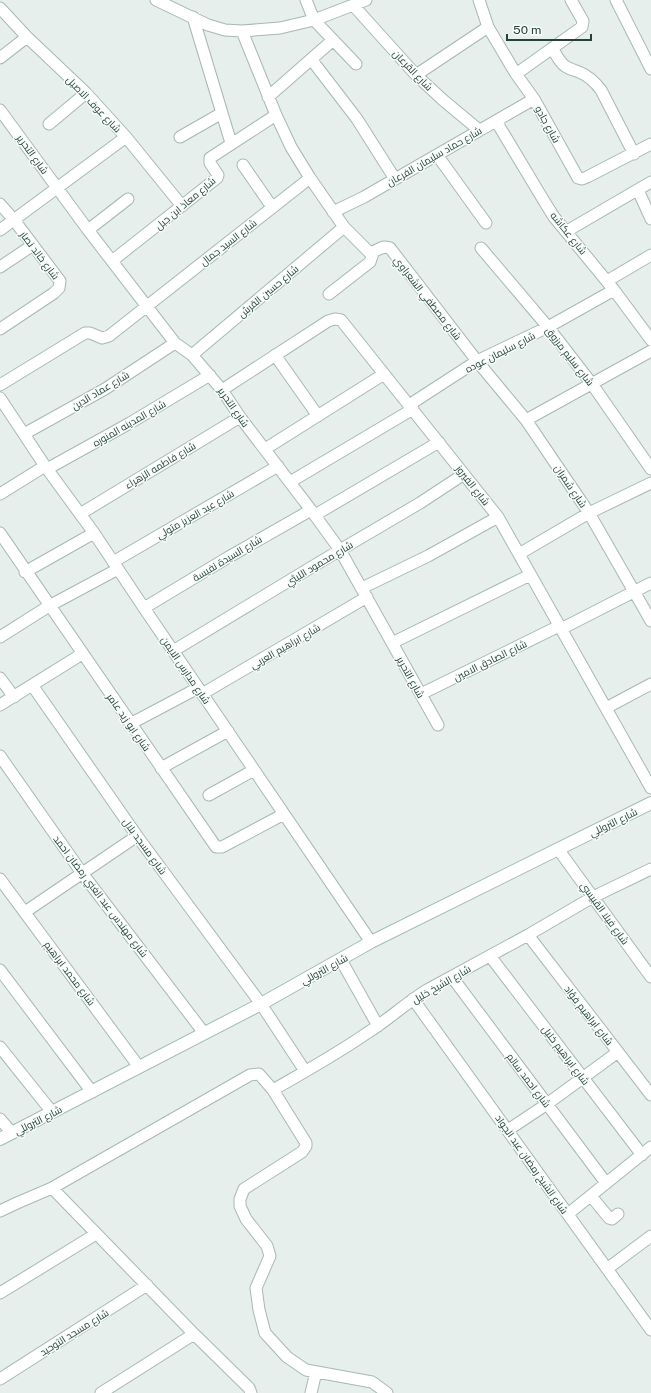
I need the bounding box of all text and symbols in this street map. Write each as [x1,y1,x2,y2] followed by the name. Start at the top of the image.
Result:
[507,16,591,42] scale bar
[513,23,541,37] text: 50 m
[390,47,435,94] street label: شارع القرعان
[63,73,124,135] street label: شارع عوف الاصيل
[532,103,563,145] street label: شارع جادو
[384,124,484,189] street label: شارع حماد سليمان الفرعان
[13,131,51,177] street label: شارع التحرير
[152,174,218,232] street label: شارع معاذ ابن جبل
[547,209,590,257] street label: شارع عكاشه
[197,216,259,269] street label: شارع السيد جمال
[16,228,62,282] street label: شارع خالد نصار
[390,254,464,343] street label: شارع مصطفي الشعراوي
[235,262,301,321] street label: شارع حسين القرش
[542,324,597,389] street label: شارع سليم مرزوق
[463,329,538,376] street label: شارع سليمان عوده
[69,368,132,413] street label: شارع عماد الدين
[215,384,252,430] street label: شارع التحرير
[90,397,168,450] street label: شارع المدينه المنوره
[122,439,198,492] street label: شارع فاطمه الزهراء
[452,462,492,508] street label: شارع الفيروز
[551,462,590,510] street label: شارع شمران
[154,487,237,543] street label: شارع عبد العزيز متولي
[190,533,264,584] street label: شارع السيدة نفيسة
[283,538,356,590] street label: شارع محمود الليثي
[248,621,323,673] street label: شارع ابراهيم العربي
[158,634,213,707] street label: شارع مدارس الايمن
[451,637,529,684] street label: شارع الصادق الامين
[393,653,427,700] street label: شارع التحرير
[103,690,153,754] street label: شارع ابو زيد عامر
[587,805,640,841] street label: شارع التروللي
[120,816,169,877] street label: شارع مسجد بلال
[50,833,151,961] street label: شارع مهندس عبد الغني رمضان احمد
[577,879,632,948] street label: شارع فيلا القبيسي
[40,939,98,1009] street label: شارع محمد ابراهيم
[298,951,351,989] street label: شارع التروللي
[409,962,473,1007] street label: شارع الشيخ خليل
[560,983,616,1048] street label: شارع ابراهيم فؤاد
[538,1023,592,1088] street label: شارع ابراهيم خليل
[503,1050,553,1111] street label: شارع احمد سالم
[12,1103,65,1139] street label: شارع التروللي
[492,1112,571,1217] street label: شارع الشيخ رمضان عبد الجواد
[37,1306,111,1359] street label: شارع مسجد التوحيد

